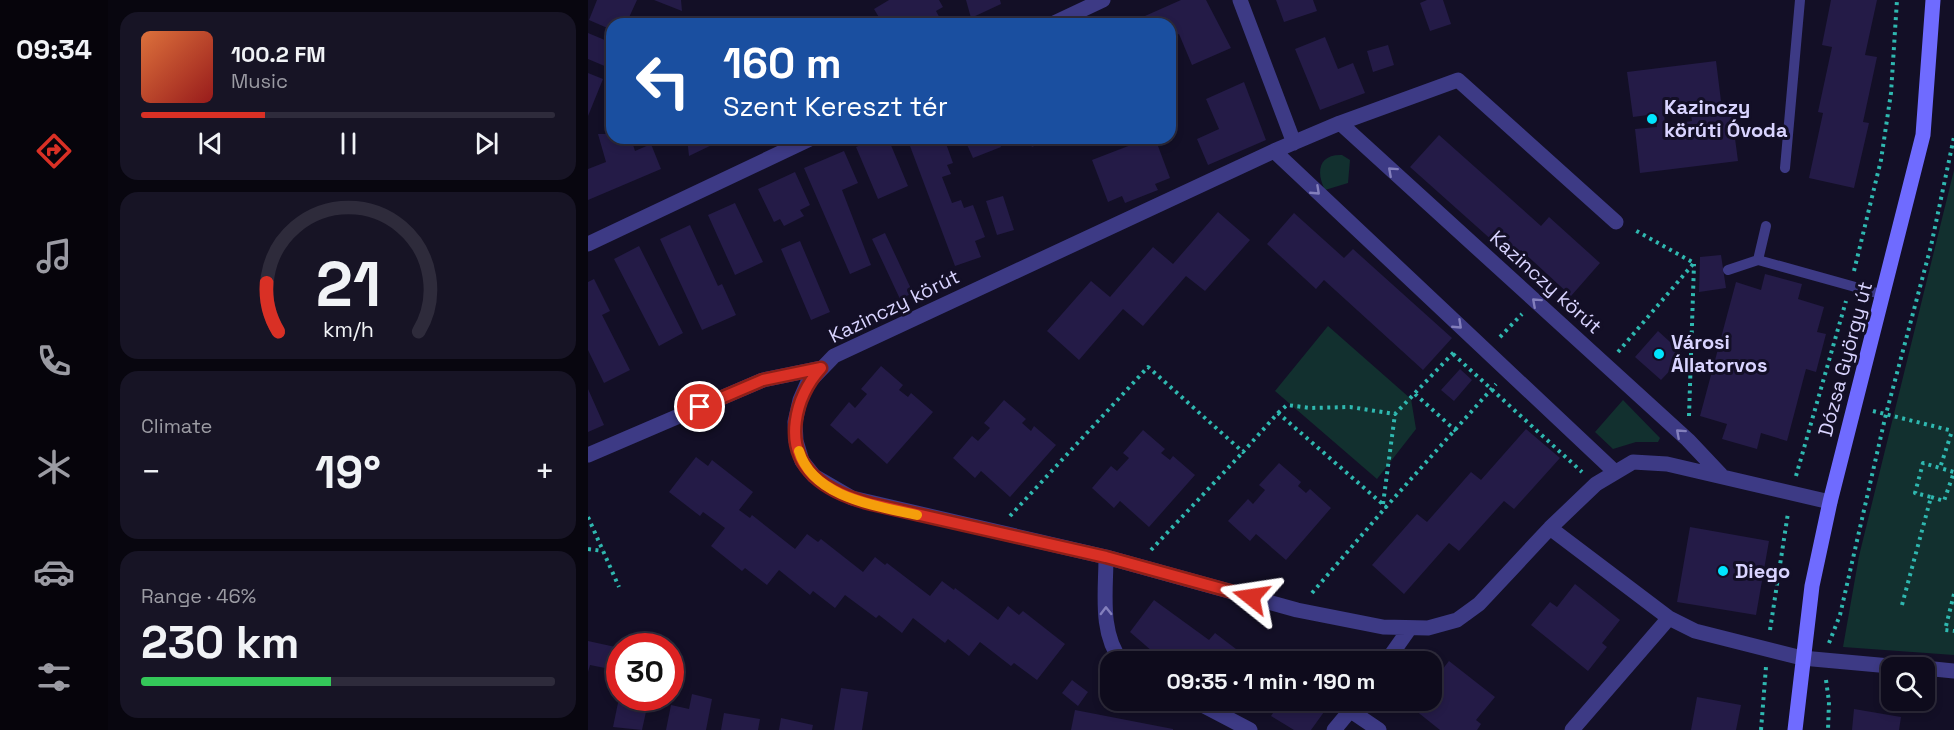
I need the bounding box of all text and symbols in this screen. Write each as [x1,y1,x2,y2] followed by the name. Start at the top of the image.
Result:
[16,32,92,67] text: 09:34
[723,37,842,90] text: 160 m
[231,40,326,68] text: 100.2 FM
[624,42,702,120] icon: left
[231,68,288,94] text: Music
[723,89,948,124] text: Szent Kereszt tér
[1664,94,1788,143] place label: Kazinczy körúti Óvoda
[1645,112,1659,126] marker: Kazinczy körúti Óvoda
[194,127,227,160] icon: previous
[332,127,365,160] icon: pause
[470,127,503,160] icon: next
[33,130,75,172] icon: directions
[1388,167,1399,178] one-way arrow
[1310,184,1320,195] one-way arrow
[1484,225,1608,339] street label: Kazinczy körút
[33,235,75,277] icon: music
[315,245,381,324] text: 21
[824,263,964,349] street label: Kazinczy körút
[1812,279,1878,439] street label: Dózsa György út
[1532,298,1543,309] one-way arrow
[322,317,374,344] text: km/h
[1450,318,1461,329] one-way arrow
[1671,329,1767,378] place label: Városi Állatorvos
[33,340,75,382] icon: phone
[1652,347,1666,361] marker: Városi Állatorvos
[674,381,725,432] pin
[683,390,716,423] icon: arrive
[141,413,212,439] text: Climate
[1677,429,1687,440] one-way arrow
[315,444,381,501] text: 19°
[33,446,75,488] icon: climate
[141,451,161,493] text: −
[535,451,555,493] text: +
[33,551,75,593] icon: car
[1735,558,1790,584] place label: Diego
[1716,564,1730,578] marker: Diego
[1219,565,1283,629] position arrow
[141,583,256,609] text: Range · 46%
[1100,607,1112,616] one-way arrow
[141,614,300,671] text: 230 km
[606,633,684,711] speed limit sign: 30
[33,656,75,698] icon: filters
[1881,657,1935,711] map controls
[1881,657,1935,711] button: search
[1167,667,1375,695] text: 09:35 · 1 min · 190 m

